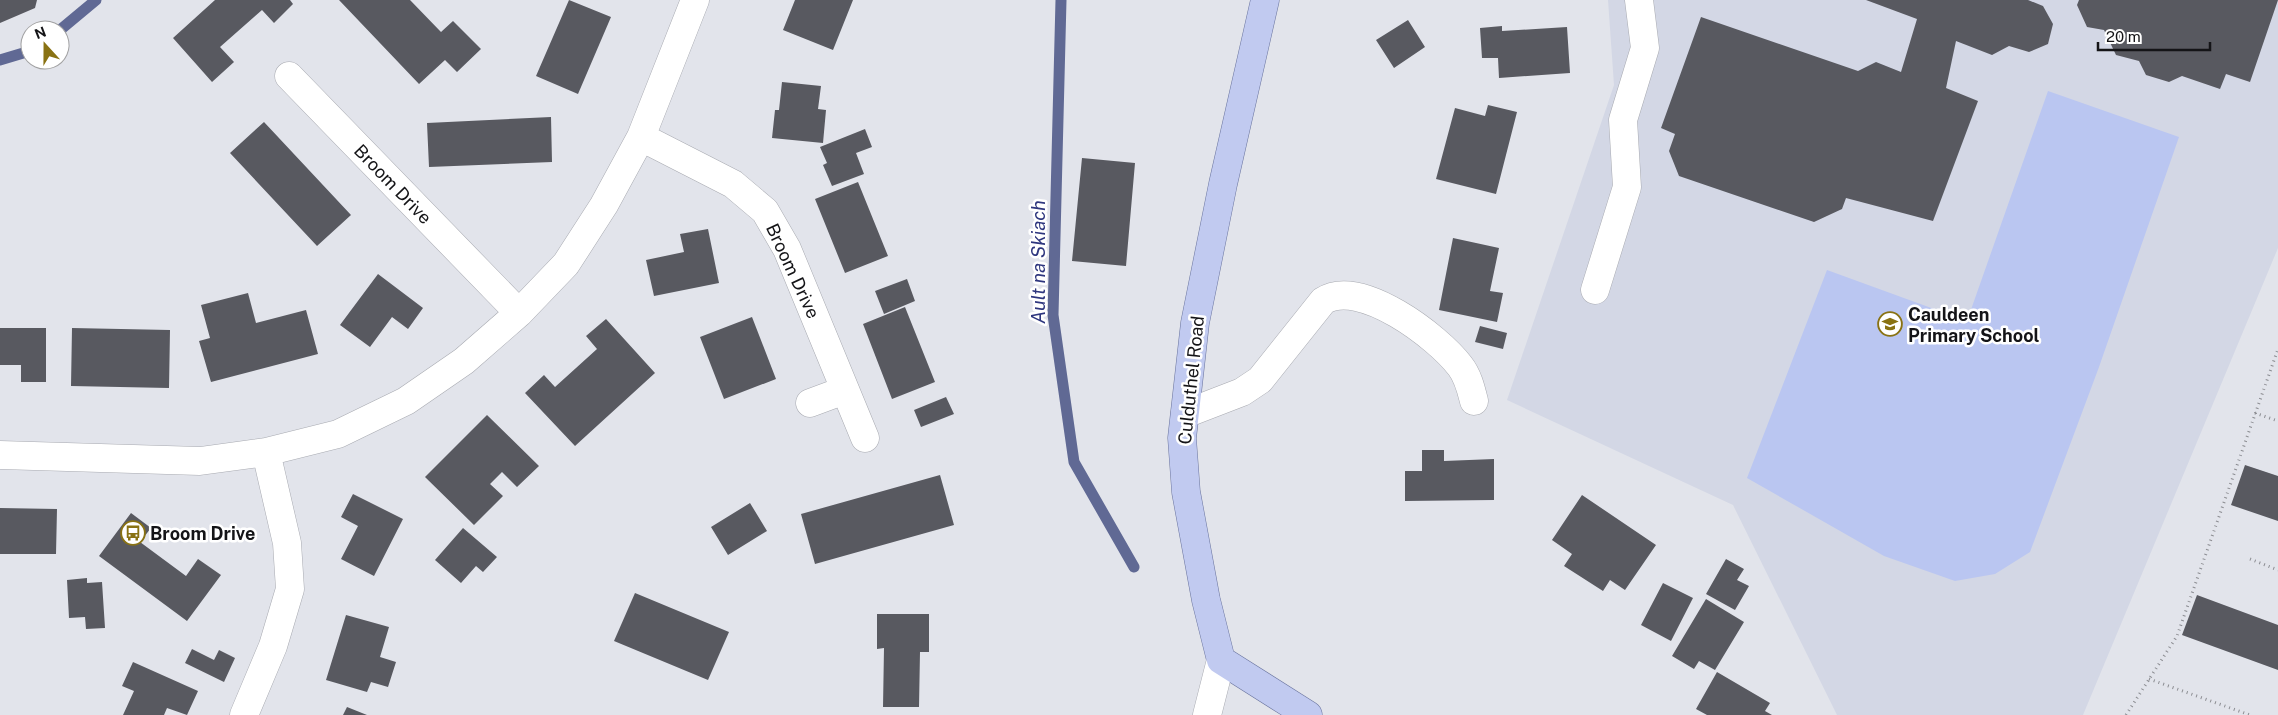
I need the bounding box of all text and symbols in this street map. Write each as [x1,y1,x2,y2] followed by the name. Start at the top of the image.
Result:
[20,20,70,70] north arrow
[2098,20,2210,52] scale bar
[32,23,48,42] text: N
[2106,28,2141,45] text: 20 m
[350,140,436,228] street label: Broom Drive
[1027,200,1049,324] water label: Ault na Skiach
[762,220,824,322] street label: Broom Drive
[1908,304,2040,346] place label: Cauldeen Primary School
[1877,311,1903,337] school or university icon: Cauldeen Primary School
[1174,315,1208,445] street label: Culduthel Road
[120,520,146,546] bus stop icon: Broom Drive
[150,523,255,544] place label: Broom Drive

